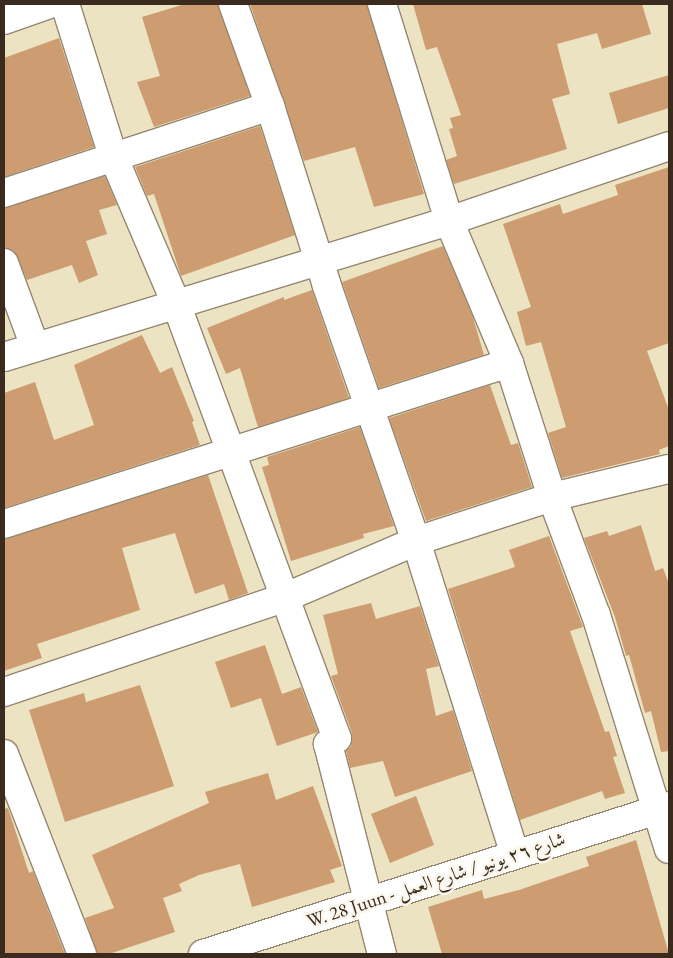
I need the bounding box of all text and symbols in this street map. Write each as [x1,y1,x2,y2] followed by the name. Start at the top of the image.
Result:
[304,827,568,933] street label: W. 28 Juun - شارع ٢٦ يونيو / شارع العمل

